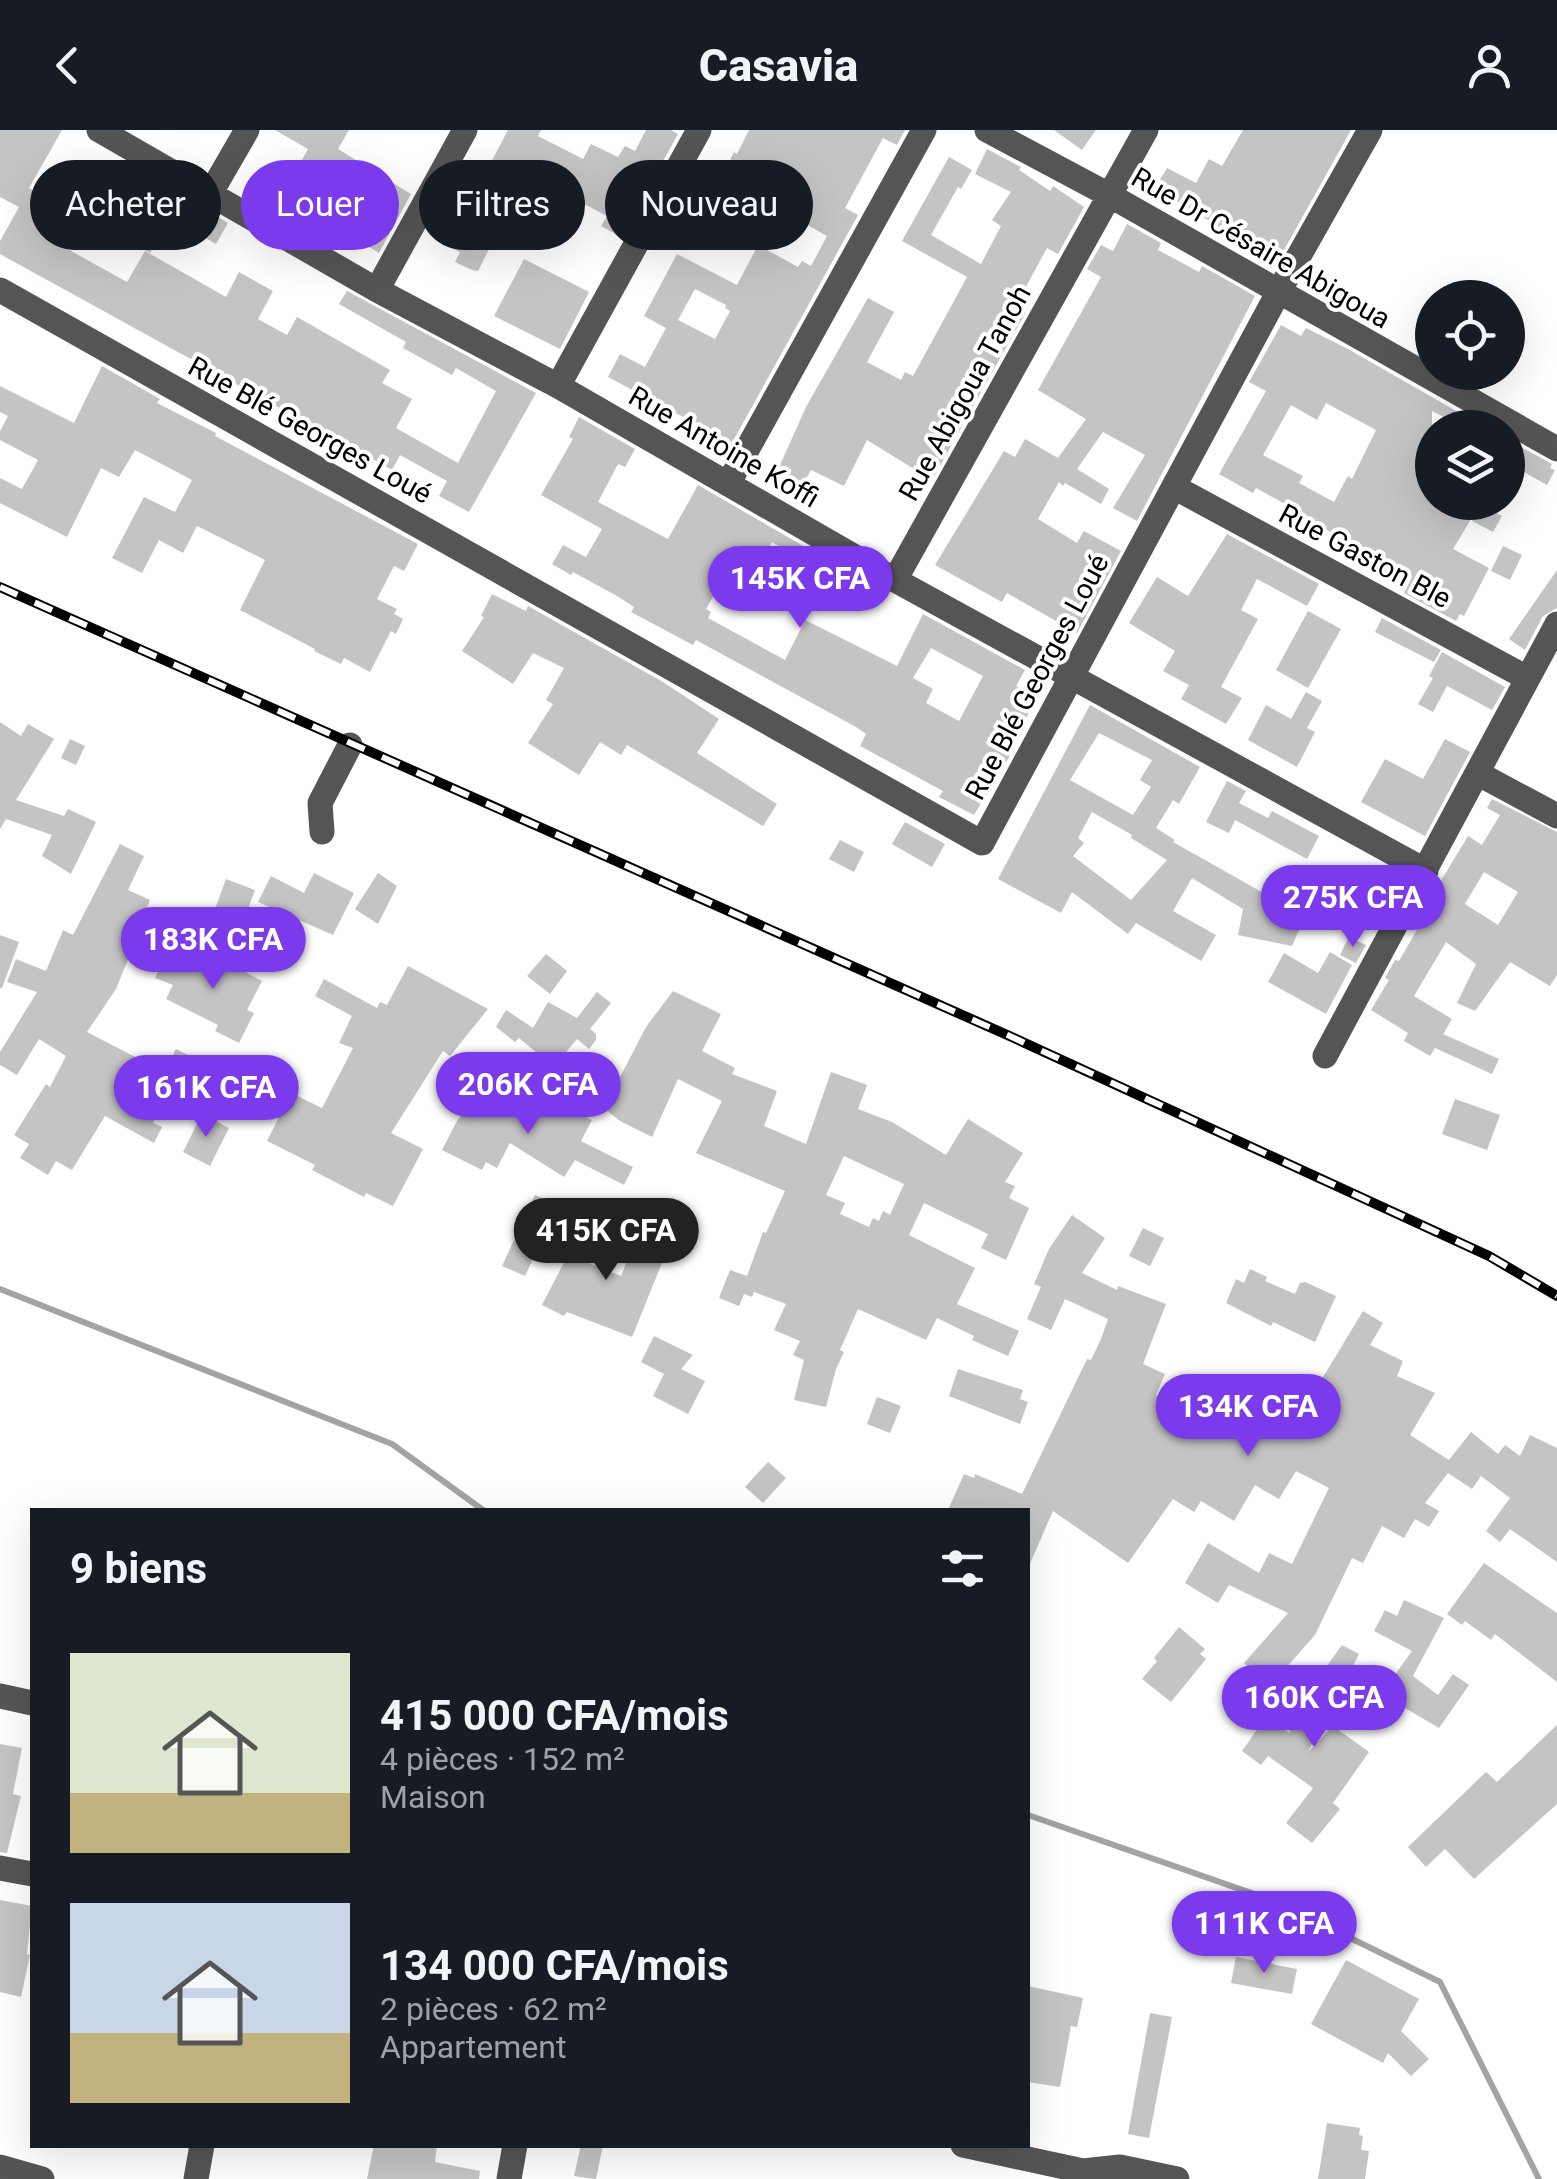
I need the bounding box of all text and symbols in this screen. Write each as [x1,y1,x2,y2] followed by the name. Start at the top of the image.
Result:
[40,38,95,93] icon: back
[1462,38,1517,93] icon: person
[699,39,858,92] text: Casavia
[30,160,221,250] chip: Acheter
[241,160,399,250] chip: Louer
[419,160,585,250] chip: Filtres
[605,160,813,250] chip: Nouveau
[1126,160,1396,336] street label: Rue Dr Césaire Abigoua
[892,279,1038,507] street label: Rue Abigoua Tanoh
[1415,280,1525,520] map controls
[1415,280,1525,390] button: locate
[183,349,437,511] street label: Rue Blé Georges Loué
[623,379,825,515] street label: Rue Antoine Koffi
[1415,410,1525,520] button: layers
[1274,497,1456,615] street label: Rue Gaston Ble
[697,546,903,631] pin: 145K CFA
[958,549,1116,805] street label: Rue Blé Georges Loué
[730,559,870,597] text: 145K CFA
[1250,865,1456,950] pin: 275K CFA
[1283,878,1423,916] text: 275K CFA
[110,907,316,992] pin: 183K CFA
[143,920,283,958] text: 183K CFA
[425,1052,631,1137] pin: 206K CFA
[103,1055,309,1140] pin: 161K CFA
[458,1065,598,1103] text: 206K CFA
[136,1068,276,1106] text: 161K CFA
[503,1198,709,1283] pin: 415K CFA
[536,1211,676,1249] text: 415K CFA
[1145,1374,1351,1459] pin: 134K CFA
[1178,1387,1318,1425] text: 134K CFA
[935,1541,990,1596] icon: filters
[70,1544,207,1593] text: 9 biens
[1211,1665,1417,1750] pin: 160K CFA
[1244,1678,1384,1716] text: 160K CFA
[380,1691,729,1740] text: 415 000 CFA/mois
[150,1693,270,1813] icon: home
[380,1740,625,1778] text: 4 pièces · 152 m²
[380,1778,486,1816] text: Maison
[1161,1891,1367,1976] pin: 111K CFA
[1194,1904,1334,1942] text: 111K CFA
[380,1941,729,1990] text: 134 000 CFA/mois
[150,1943,270,2063] icon: home
[380,1990,607,2028] text: 2 pièces · 62 m²
[380,2028,566,2066] text: Appartement

